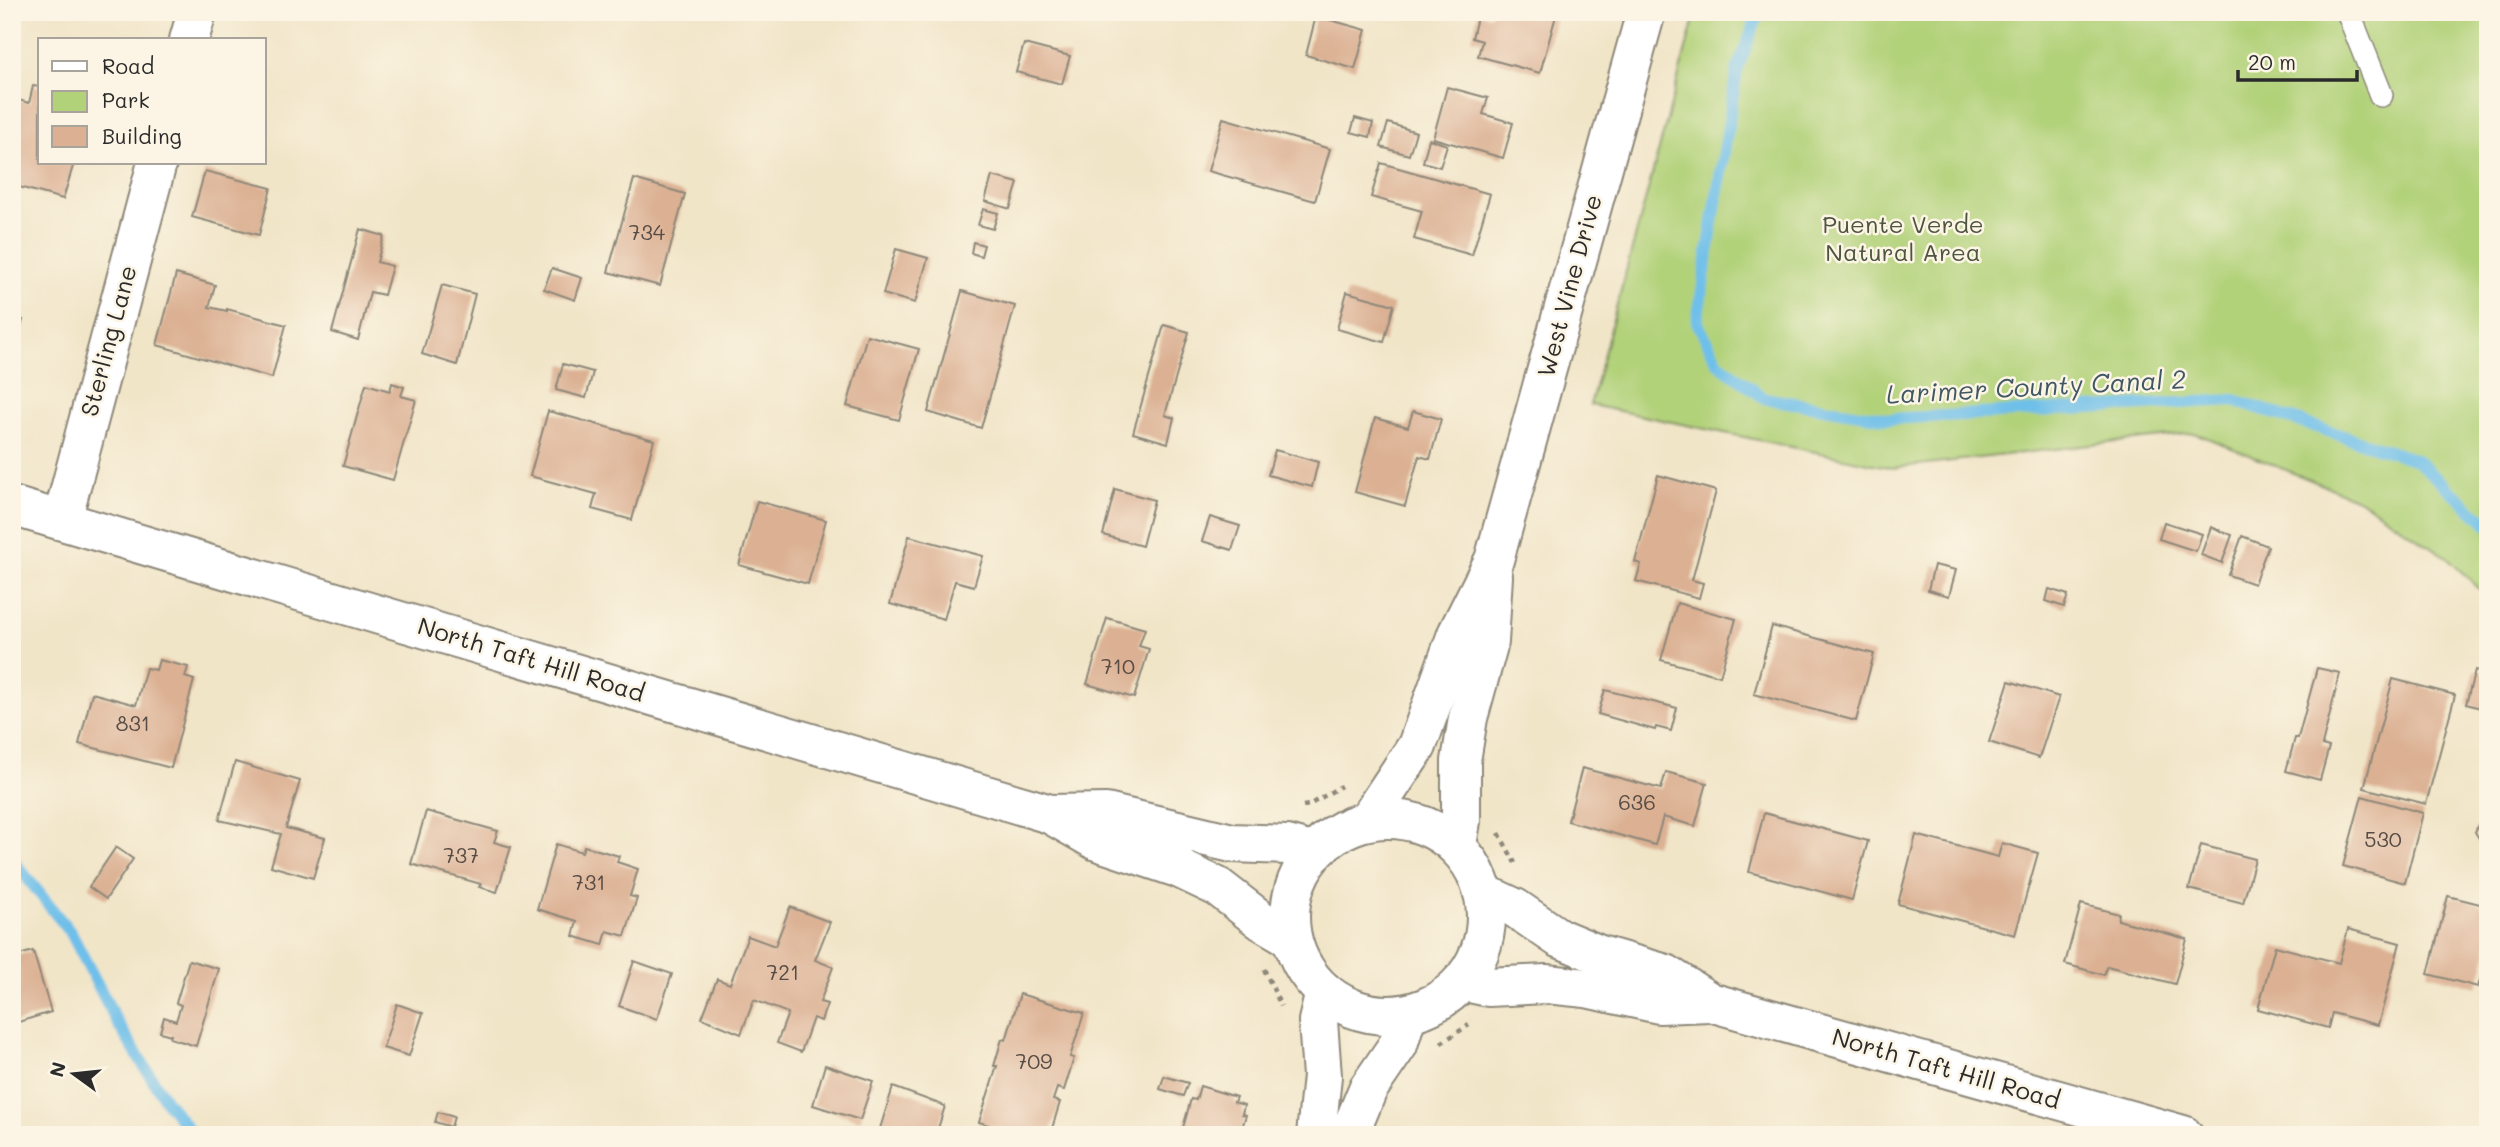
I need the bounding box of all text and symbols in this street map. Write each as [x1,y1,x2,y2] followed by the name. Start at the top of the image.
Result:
[38,38,266,164] legend
[2238,38,2356,82] scale bar
[2248,48,2296,75] text: 20 m
[102,52,154,79] text: Road
[102,86,150,113] text: Park
[102,122,182,149] text: Building
[1529,191,1608,380] street label: West Vine Drive
[1822,208,1984,267] park label: Puente Verde Natural Area
[629,218,666,245] house number: 734
[73,262,143,419] street label: Sterling Lane
[1885,361,2186,411] water label: Larimer County Canal 2
[414,609,649,708] street label: North Taft Hill Road
[1101,652,1135,679] house number: 710
[116,709,150,736] house number: 831
[1618,788,1656,815] house number: 636
[2364,825,2402,852] house number: 530
[443,841,479,868] house number: 737
[572,868,606,895] house number: 731
[767,958,799,985] house number: 721
[1829,1020,2064,1115] street label: North Taft Hill Road
[38,1038,108,1108] north arrow
[1015,1047,1053,1074] house number: 709
[43,1059,71,1080] text: N

